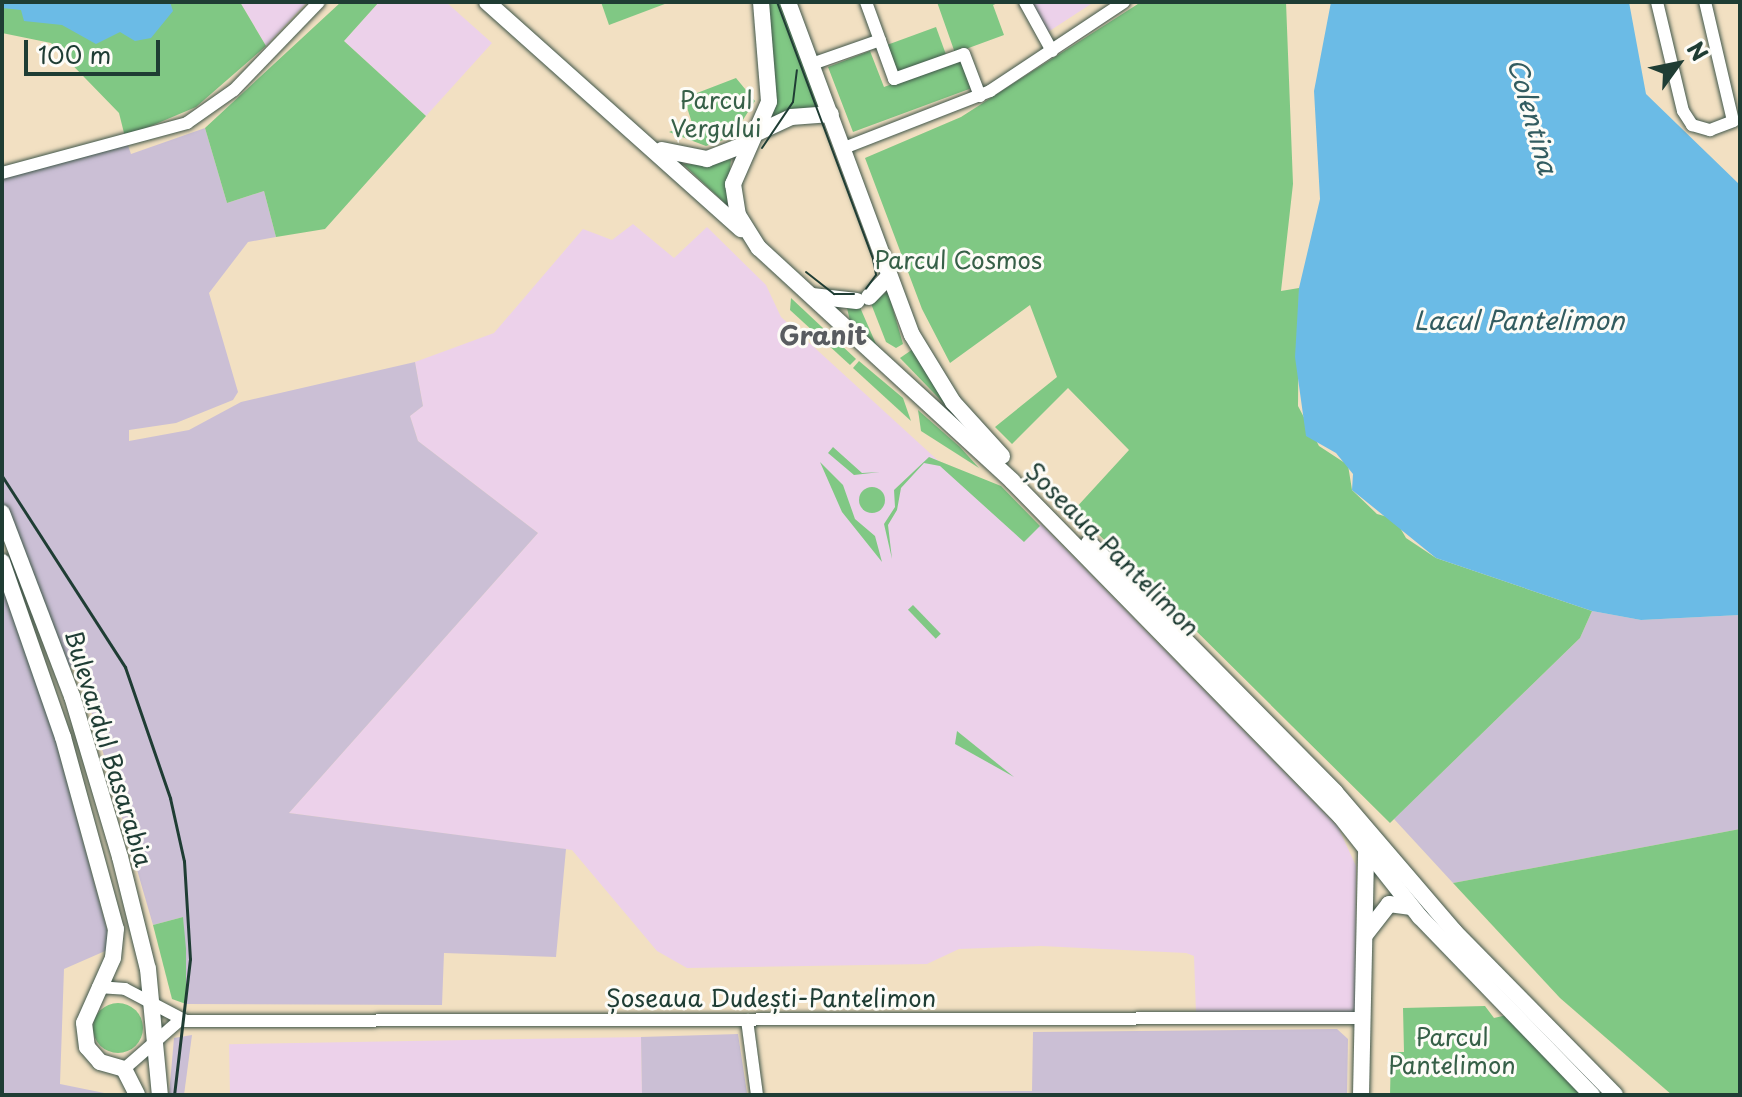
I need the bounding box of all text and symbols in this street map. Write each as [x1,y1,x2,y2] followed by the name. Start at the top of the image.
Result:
[28,24,164,74] scale bar
[1638,24,1718,104] north arrow
[1680,34,1717,67] text: N
[38,36,111,72] text: 100 m
[1502,55,1564,177] water label: Colentina
[670,86,762,142] park label: Parcul Vergului
[873,246,1043,274] park label: Parcul Cosmos
[1413,304,1625,336] water label: Lacul Pantelimon
[779,319,867,351] district label: Granit
[1021,457,1205,641] street label: Șoseaua Pantelimon
[59,626,159,870] street label: Bulevardul Basarabia
[606,984,936,1012] street label: Șoseaua Dudești-Pantelimon
[1388,1023,1516,1079] park label: Parcul Pantelimon

